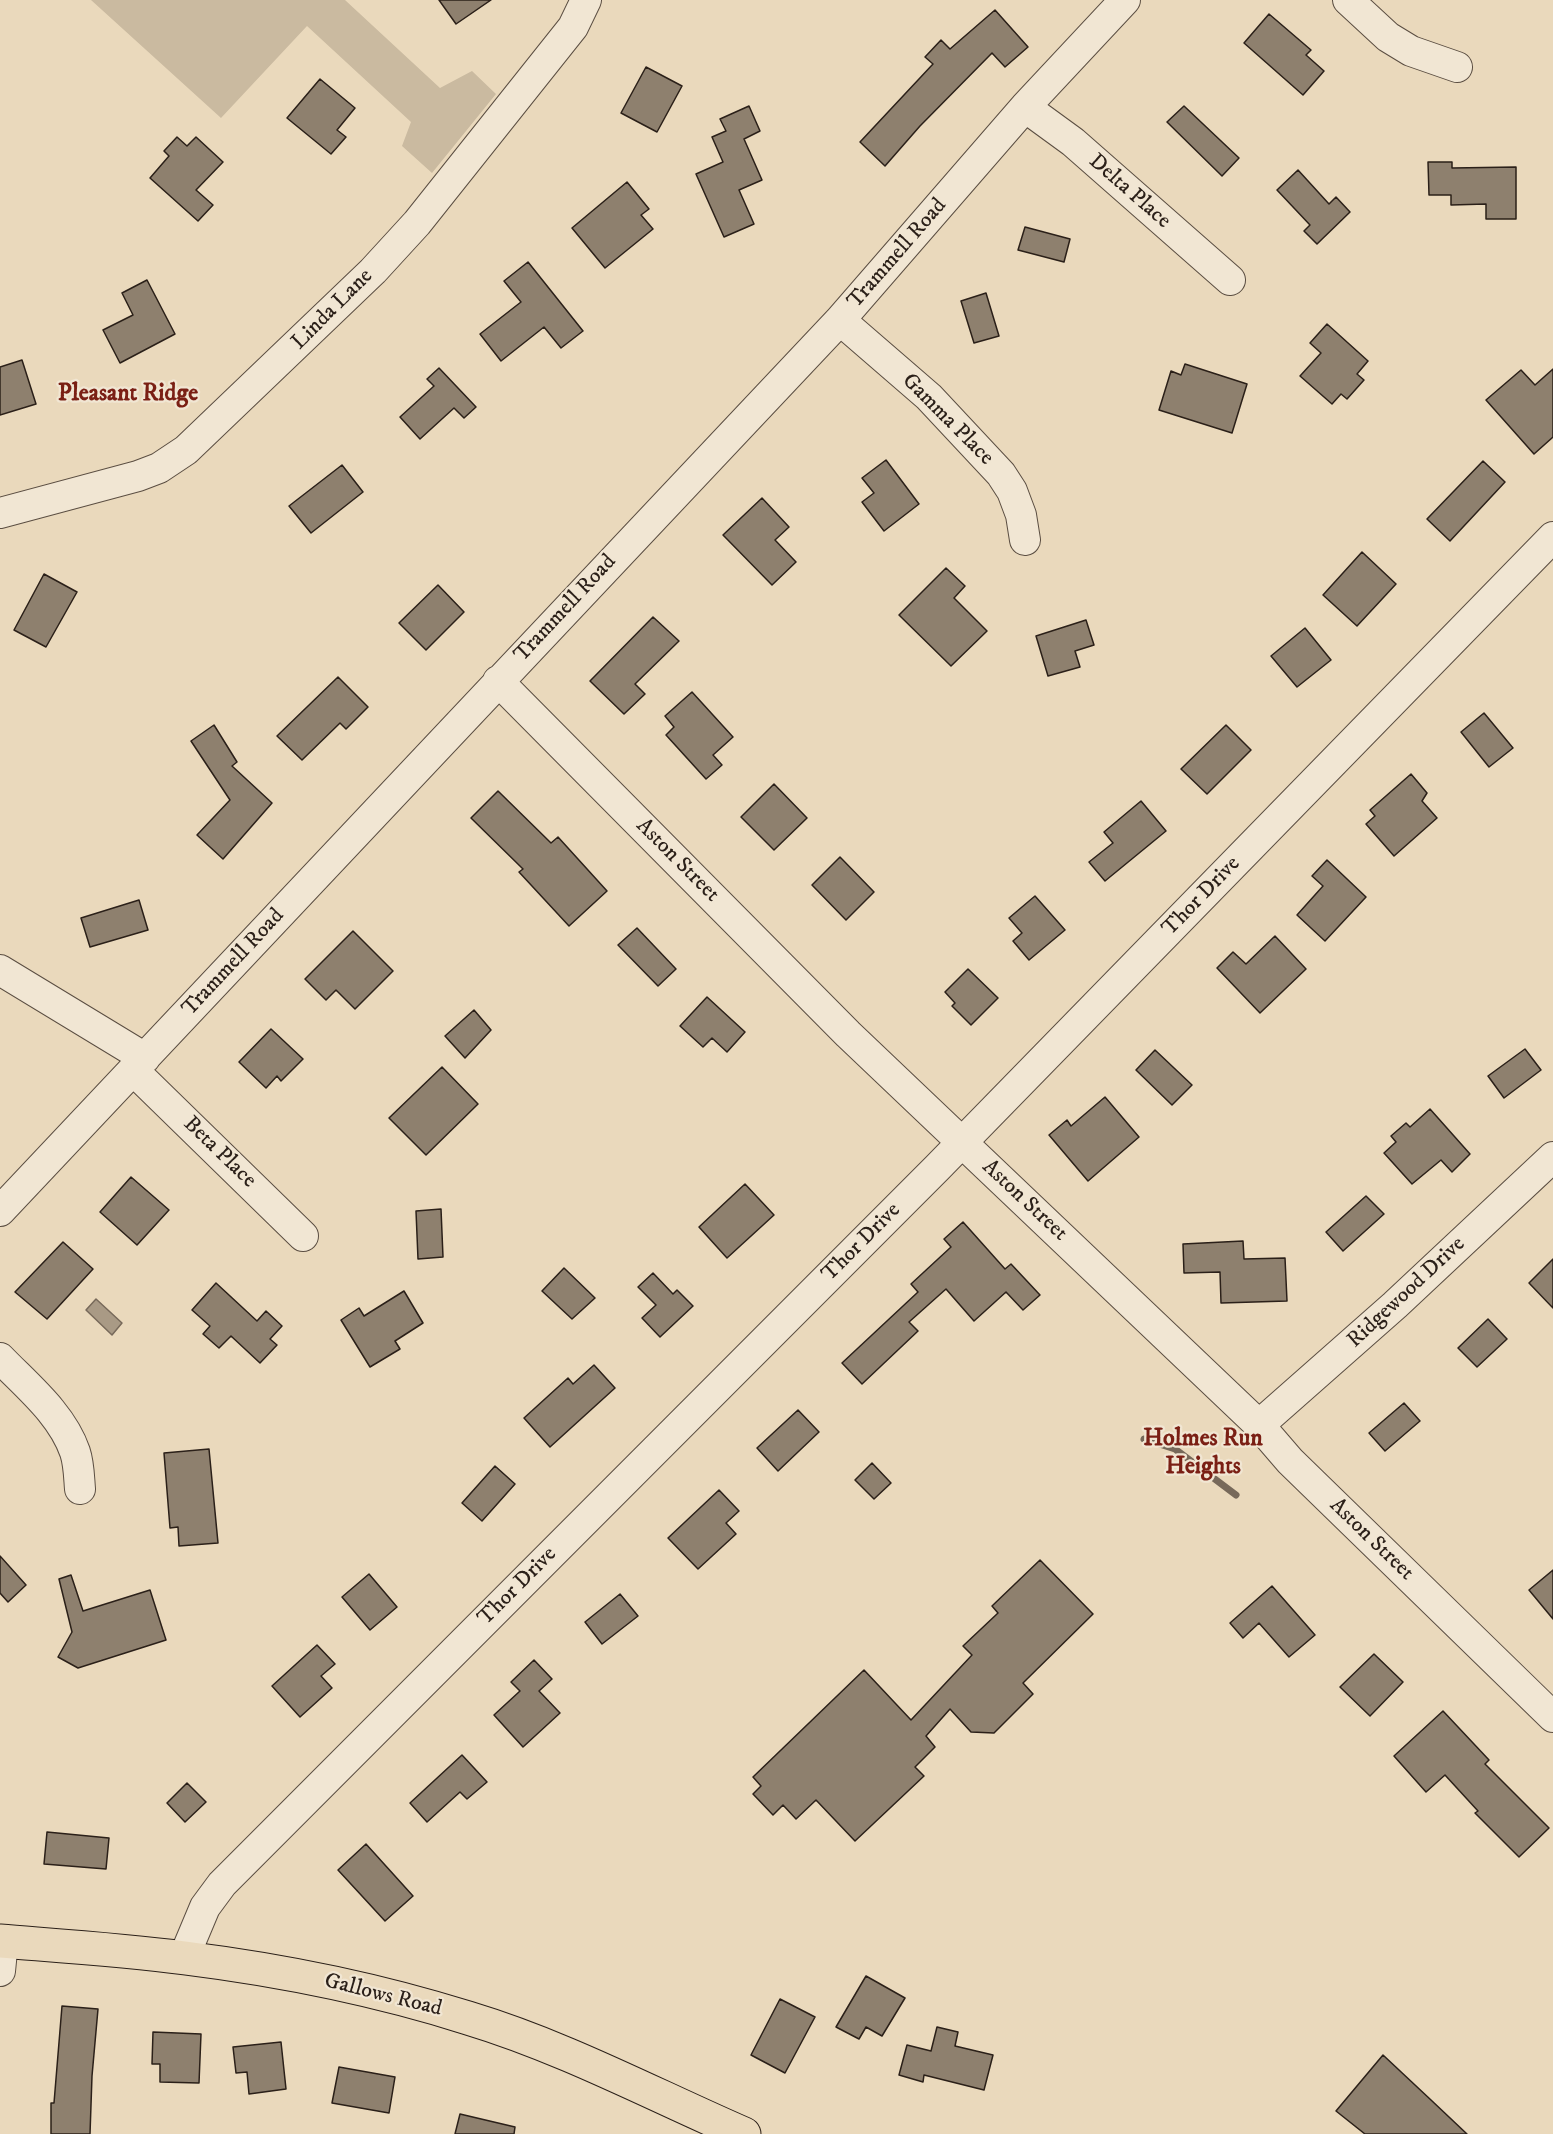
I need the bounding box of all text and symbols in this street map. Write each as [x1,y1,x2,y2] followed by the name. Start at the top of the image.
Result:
[1082,149,1176,235] street label: Delta Place
[843,193,953,315] street label: Trammell Road
[287,264,379,356] street label: Linda Lane
[896,369,998,471] street label: Gamma Place
[58,381,198,409] district label: Pleasant Ridge
[509,550,623,668] street label: Trammell Road
[630,814,724,908] street label: Aston Street
[1158,852,1246,942] street label: Thor Drive
[177,904,291,1022] street label: Trammell Road
[177,1112,261,1194] street label: Beta Place
[976,1155,1072,1247] street label: Aston Street
[817,1198,907,1288] street label: Thor Drive
[1343,1232,1471,1354] street label: Ridgewood Drive
[1143,1426,1263,1482] district label: Holmes Run Heights
[1323,1493,1419,1587] street label: Aston Street
[473,1542,563,1632] street label: Thor Drive
[321,1969,445,2023] street label: Gallows Road

